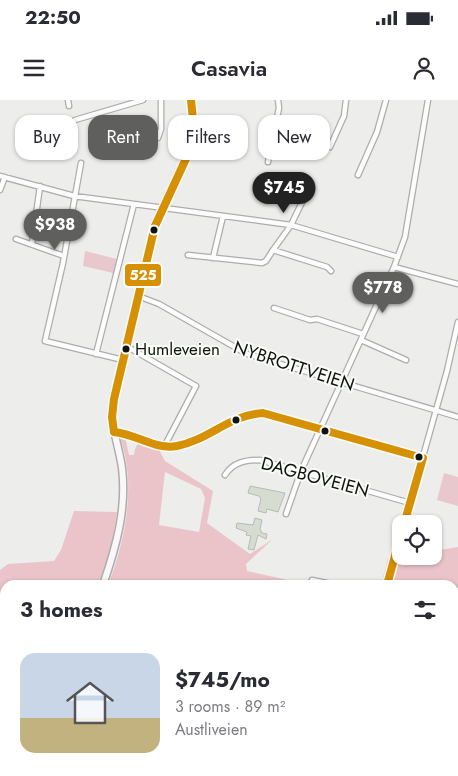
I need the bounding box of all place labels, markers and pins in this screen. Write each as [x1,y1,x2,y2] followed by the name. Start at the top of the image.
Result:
[254,172,314,214] pin: $745
[25,208,85,251] pin: $938
[149,225,159,235] unlabelled marker
[353,272,413,314] pin: $778
[135,337,220,361] place label: Humleveien
[121,344,131,354] marker: Humleveien
[231,415,241,425] unlabelled marker
[320,426,330,436] unlabelled marker
[414,452,424,462] unlabelled marker

